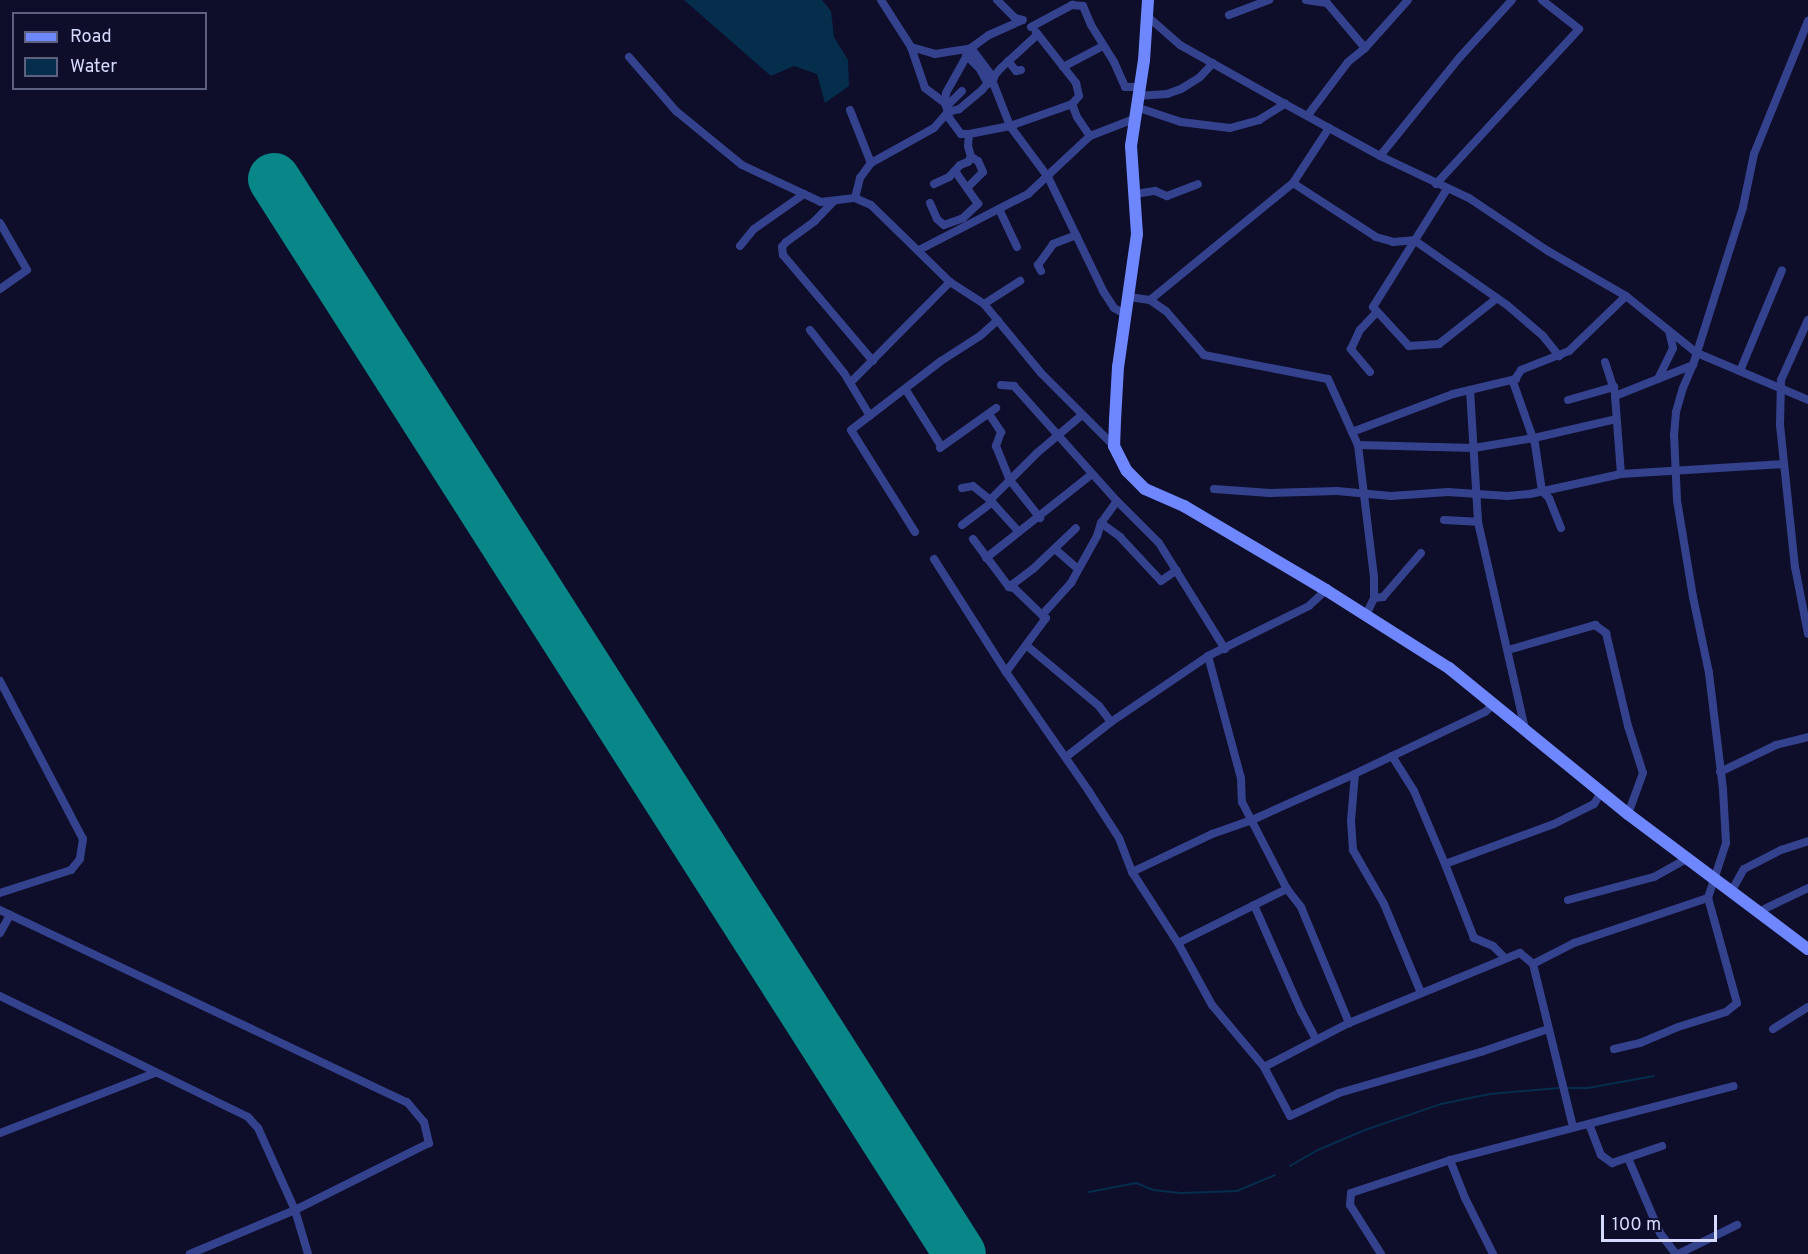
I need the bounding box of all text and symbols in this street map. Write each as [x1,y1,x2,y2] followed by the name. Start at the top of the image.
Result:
[12,12,207,90] legend
[70,26,112,49] text: Road
[70,56,117,79] text: Water
[1604,1203,1720,1241] scale bar
[1612,1214,1661,1237] text: 100 m

